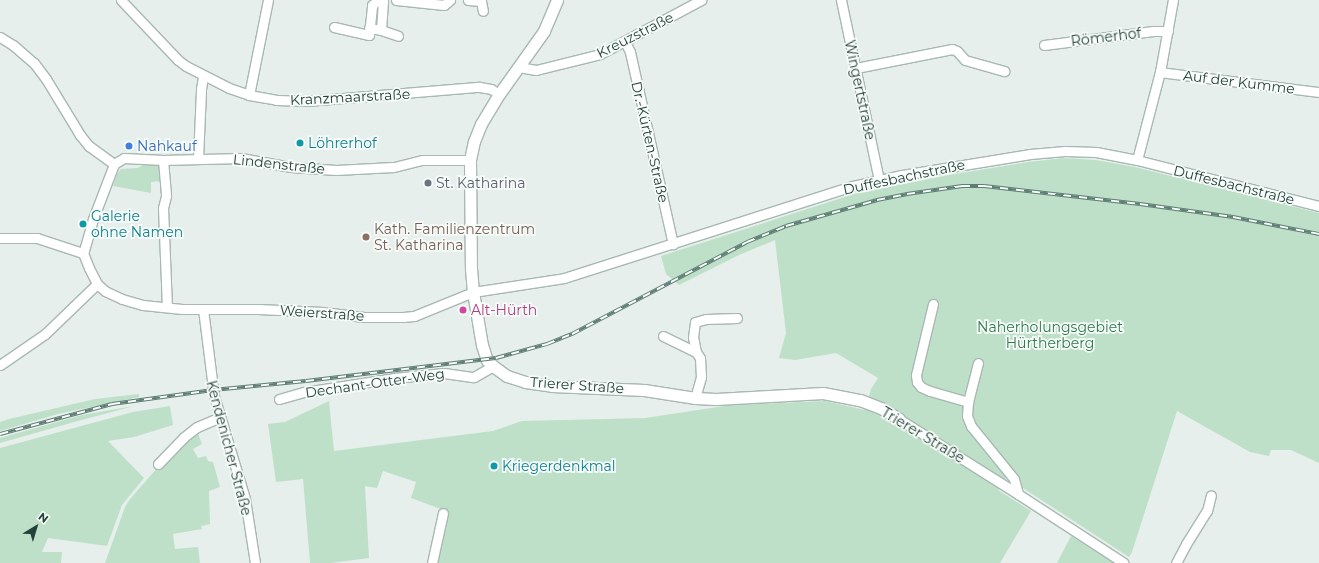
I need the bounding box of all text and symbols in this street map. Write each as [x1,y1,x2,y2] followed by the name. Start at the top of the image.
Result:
[594,8,676,62] street label: Kreuzstraße
[1070,24,1142,50] street label: Römerhof
[841,39,879,141] street label: Wingertstraße
[1182,67,1296,97] street label: Auf der Kumme
[628,80,672,204] street label: Dr.-Kürten-Straße
[289,85,411,109] street label: Kranzmaarstraße
[308,135,377,151] place label: Löhrerhof
[137,138,197,154] place label: Nahkauf
[295,138,305,148] marker: Löhrerhof
[124,141,134,151] marker: Nahkauf
[232,151,326,177] street label: Lindenstraße
[841,156,967,198] street label: Duffesbachstraße
[1172,162,1296,208] street label: Duffesbachstraße
[436,175,525,191] place label: St. Katharina
[423,178,433,188] marker: St. Katharina
[91,208,183,240] place label: Galerie ohne Namen
[78,219,88,229] marker: Galerie ohne Namen
[374,221,535,254] place label: Kath. Familienzentrum St. Katharina
[361,232,371,242] marker: Kath. Familienzentrum St. Katharina
[279,302,365,324] street label: Weierstraße
[471,302,537,318] place label: Alt-Hürth
[458,305,468,315] marker: Alt-Hürth
[977,319,1123,352] park label: Naherholungsgebiet Hürtherberg
[304,365,446,401] street label: Dechant-Otter-Weg
[529,373,625,397] street label: Trierer Straße
[203,379,255,517] street label: Kendenicher Straße
[878,404,968,466] street label: Trierer Straße
[502,458,616,474] place label: Kriegerdenkmal
[489,461,499,471] marker: Kriegerdenkmal
[16,507,56,547] north arrow
[36,509,51,526] text: N

